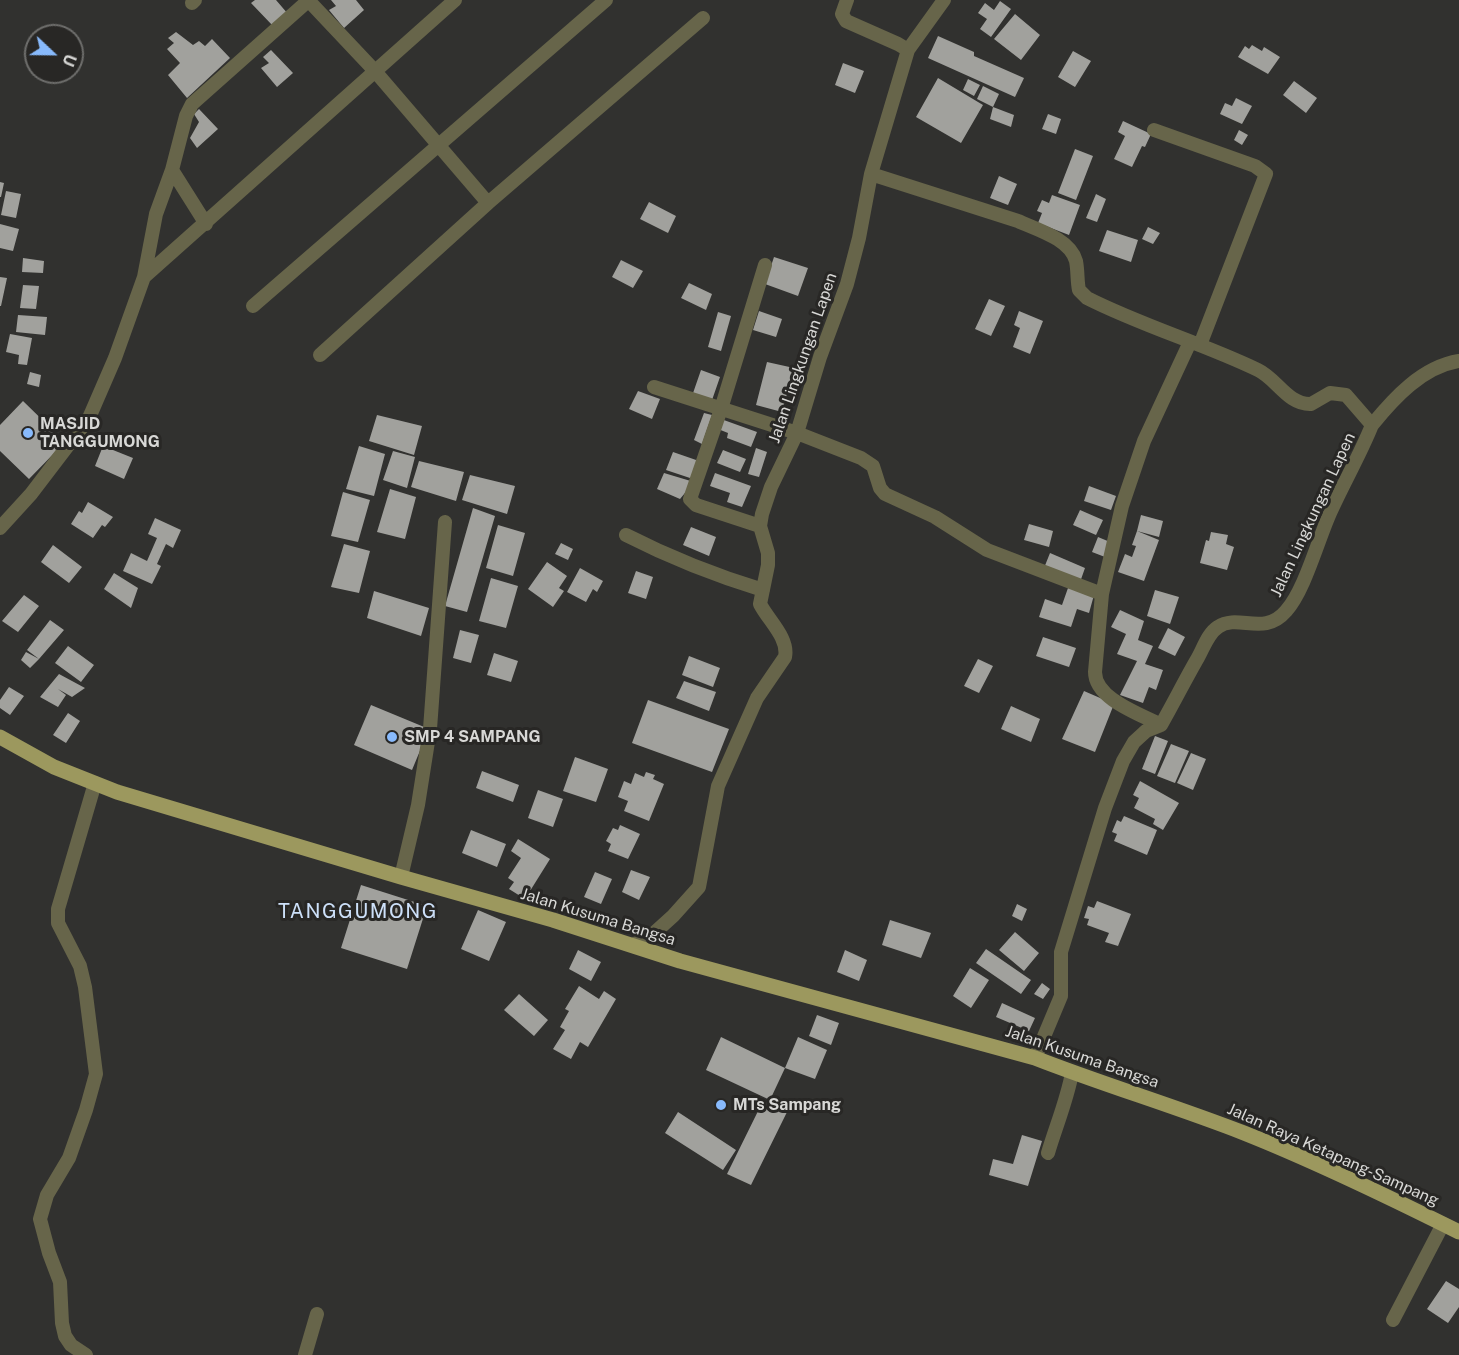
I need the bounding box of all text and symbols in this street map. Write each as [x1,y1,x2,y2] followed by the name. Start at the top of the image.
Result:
[24,24,84,84] north arrow
[58,51,80,69] text: U
[765,270,841,446] street label: Jalan Lingkungan Lapen
[40,414,160,452] place label: MASJID TANGGUMONG
[21,426,35,440] marker: MASJID TANGGUMONG
[1266,430,1360,600] street label: Jalan Lingkungan Lapen
[404,727,541,747] place label: SMP 4 SAMPANG
[385,730,399,744] marker: SMP 4 SAMPANG
[518,884,678,950] street label: Jalan Kusuma Bangsa
[278,900,438,924] district label: TANGGUMONG
[1003,1022,1161,1092] street label: Jalan Kusuma Bangsa
[733,1095,841,1115] place label: MTs Sampang
[714,1098,728,1112] marker: MTs Sampang
[1224,1100,1442,1210] street label: Jalan Raya Ketapang-Sampang

